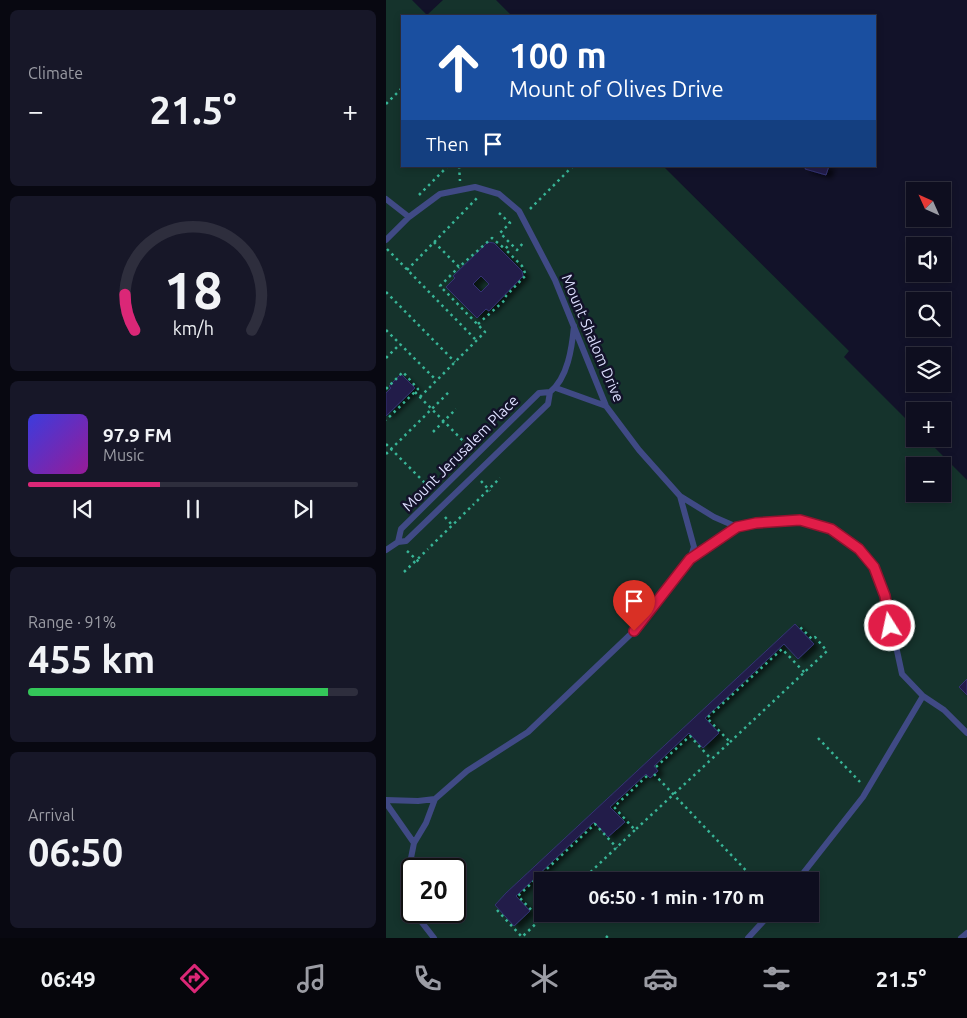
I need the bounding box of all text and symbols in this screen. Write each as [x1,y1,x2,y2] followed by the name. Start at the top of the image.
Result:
[426,35,491,100] icon: ahead
[509,35,607,75] text: 100 m
[28,64,83,82] text: Climate
[509,76,724,101] text: Mount of Olives Drive
[149,89,237,131] text: 21.5°
[28,95,44,126] text: −
[342,95,358,126] text: +
[479,130,507,158] icon: arrive
[426,133,469,155] text: Then
[906,182,951,228] north arrow
[906,182,951,502] map controls
[906,237,951,282] button: sound
[164,261,222,319] text: 18
[558,272,628,404] street label: Mount Shalom Drive
[906,292,951,337] button: search
[172,318,214,338] text: km/h
[906,347,951,392] button: layers
[399,392,521,514] street label: Mount Jerusalem Place
[906,402,951,447] button: +
[103,424,172,446] text: 97.9 FM
[103,446,144,464] text: Music
[906,457,951,502] button: −
[69,495,97,523] icon: previous
[179,495,207,523] icon: pause
[289,495,317,523] icon: next
[613,580,655,631] pin
[620,587,648,615] icon: arrive
[863,599,915,651] position arrow
[28,613,116,631] text: Range · 91%
[28,638,155,680] text: 455 km
[28,806,75,824] text: Arrival
[28,831,123,873] text: 06:50
[401,858,466,923] speed limit sign: 20
[589,886,764,908] text: 06:50 · 1 min · 170 m
[177,961,212,996] icon: directions
[294,961,329,996] icon: music
[410,961,445,996] icon: phone
[527,961,562,996] icon: climate
[643,961,678,996] icon: car
[759,961,794,996] icon: filters
[41,966,96,991] text: 06:49
[876,966,926,991] text: 21.5°

